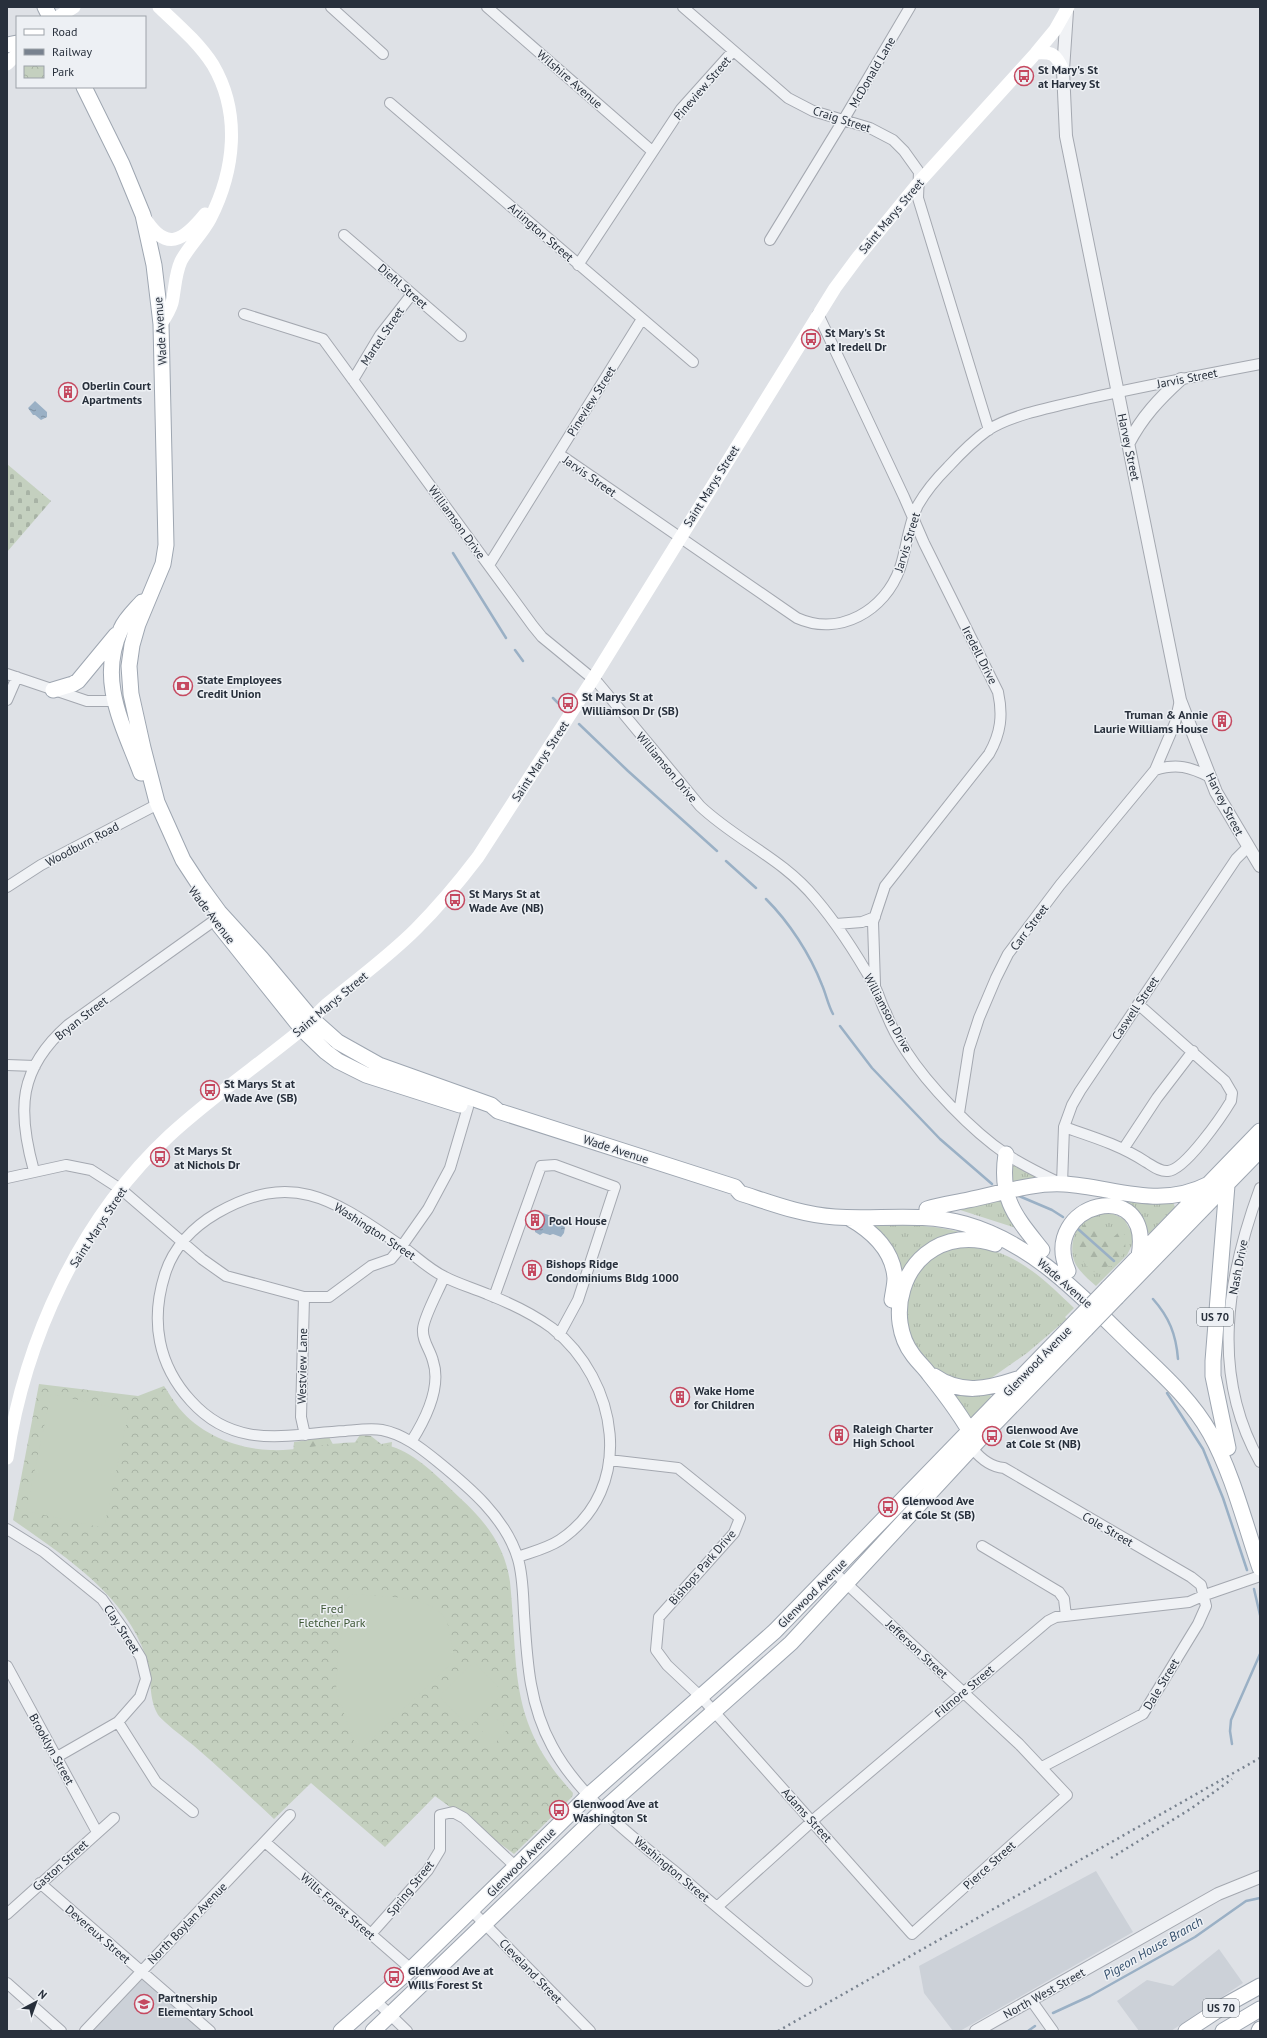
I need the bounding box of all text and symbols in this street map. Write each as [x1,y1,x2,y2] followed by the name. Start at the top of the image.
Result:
[16,16,146,88] legend
[52,24,77,39] text: Road
[846,34,898,110] street label: McDonald Lane
[52,44,92,59] text: Railway
[534,46,606,112] street label: Wilshire Avenue
[670,53,734,123] street label: Pineview Street
[1038,62,1100,91] place label: St Mary's St at Harvey St
[52,64,74,79] text: Park
[1013,65,1035,87] bus stop icon: St Mary's St at Harvey St
[811,103,873,135] street label: Craig Street
[855,175,927,257] street label: Saint Marys Street
[505,200,577,264] street label: Arlington Street
[375,260,431,312] street label: Diehl Street
[150,296,170,366] street label: Wade Avenue
[357,304,407,368] street label: Martel Street
[825,325,887,354] place label: St Mary's St at Iredell Dr
[800,328,822,350] bus stop icon: St Mary's St at Iredell Dr
[564,363,618,439] street label: Pineview Street
[1154,365,1219,391] street label: Jarvis Street
[82,378,152,407] place label: Oberlin Court Apartments
[57,381,79,403] building icon: Oberlin Court Apartments
[1115,412,1143,482] street label: Harvey Street
[680,442,742,530] street label: Saint Marys Street
[560,452,619,500] street label: Jarvis Street
[425,482,489,562] street label: Williamson Drive
[891,510,923,575] street label: Jarvis Street
[959,623,1001,687] street label: Iredell Drive
[197,672,282,701] place label: State Employees Credit Union
[172,675,194,697] bank icon: State Employees Credit Union
[582,689,679,718] place label: St Marys St at Williamson Dr (SB)
[557,692,579,714] bus stop icon: St Marys St at Williamson Dr (SB)
[1094,707,1208,736] place label: Truman & Annie Laurie Williams House
[1211,710,1233,732] building icon: Truman & Annie Laurie Williams House
[508,718,572,804] street label: Saint Marys Street
[633,729,701,805] street label: Williamson Drive
[1203,770,1247,838] street label: Harvey Street
[43,818,121,870] street label: Woodburn Road
[185,883,239,947] street label: Wade Avenue
[469,886,544,915] place label: St Marys St at Wade Ave (NB)
[444,889,466,911] bus stop icon: St Marys St at Wade Ave (NB)
[1007,901,1051,953] street label: Carr Street
[289,968,371,1040] street label: Saint Marys Street
[861,971,915,1055] street label: Williamson Drive
[1108,973,1162,1043] street label: Caswell Street
[52,993,110,1043] street label: Bryan Street
[224,1076,298,1105] place label: St Marys St at Wade Ave (SB)
[199,1079,221,1101] bus stop icon: St Marys St at Wade Ave (SB)
[581,1131,651,1167] street label: Wade Avenue
[174,1143,241,1172] place label: St Marys St at Nichols Dr
[149,1146,171,1168] bus stop icon: St Marys St at Nichols Dr
[66,1184,130,1270] street label: Saint Marys Street
[331,1199,419,1263] street label: Washington Street
[524,1209,546,1231] building icon: Pool House
[549,1213,607,1228] place label: Pool House
[1225,1238,1251,1296] street label: Nash Drive
[1034,1255,1096,1311] street label: Wade Avenue
[546,1256,679,1285] place label: Bishops Ridge Condominiums Bldg 1000
[521,1259,543,1281] building icon: Bishops Ridge Condominiums Bldg 1000
[1197,1308,1233,1326] road number: US 70
[1000,1323,1074,1399] street label: Glenwood Avenue
[294,1328,310,1404] street label: Westview Lane
[694,1383,755,1412] place label: Wake Home for Children
[669,1386,691,1408] building icon: Wake Home for Children
[853,1421,934,1450] place label: Raleigh Charter High School
[1006,1422,1081,1451] place label: Glenwood Ave at Cole St (NB)
[828,1424,850,1446] building icon: Raleigh Charter High School
[981,1425,1003,1447] bus stop icon: Glenwood Ave at Cole St (NB)
[902,1493,975,1522] place label: Glenwood Ave at Cole St (SB)
[877,1496,899,1518] bus stop icon: Glenwood Ave at Cole St (SB)
[1080,1508,1136,1550] street label: Cole Street
[665,1526,739,1608] street label: Bishops Park Drive
[774,1555,850,1631] street label: Glenwood Avenue
[298,1601,366,1630] park label: Fred Fletcher Park
[101,1602,143,1656] street label: Clay Street
[882,1616,951,1681] street label: Jefferson Street
[1140,1656,1182,1712] street label: Dale Street
[931,1662,997,1720] street label: Filmore Street
[26,1711,78,1787] street label: Brooklyn Street
[779,1785,835,1845] street label: Adams Street
[573,1796,659,1825] place label: Glenwood Ave at Washington St
[548,1799,570,1821] bus stop icon: Glenwood Ave at Washington St
[483,1824,559,1900] street label: Glenwood Avenue
[631,1833,713,1905] street label: Washington Street
[29,1836,91,1894] street label: Gaston Street
[960,1838,1018,1892] street label: Pierce Street
[383,1857,437,1919] street label: Spring Street
[298,1869,378,1943] street label: Wills Forest Street
[144,1879,230,1967] street label: North Boylan Avenue
[62,1902,134,1966] street label: Devereux Street
[1100,1912,1206,1984] water label: Pigeon House Branch
[496,1935,566,2007] street label: Cleveland Street
[408,1963,494,1992] place label: Glenwood Ave at Wills Forest St
[1001,1964,1087,2022] street label: North West Street
[383,1966,405,1988] bus stop icon: Glenwood Ave at Wills Forest St
[16,1982,56,2022] north arrow
[35,1987,50,2002] text: N
[158,1990,254,2019] place label: Partnership Elementary School
[133,1993,155,2015] school or university icon: Partnership Elementary School
[1203,1999,1239,2017] road number: US 70

